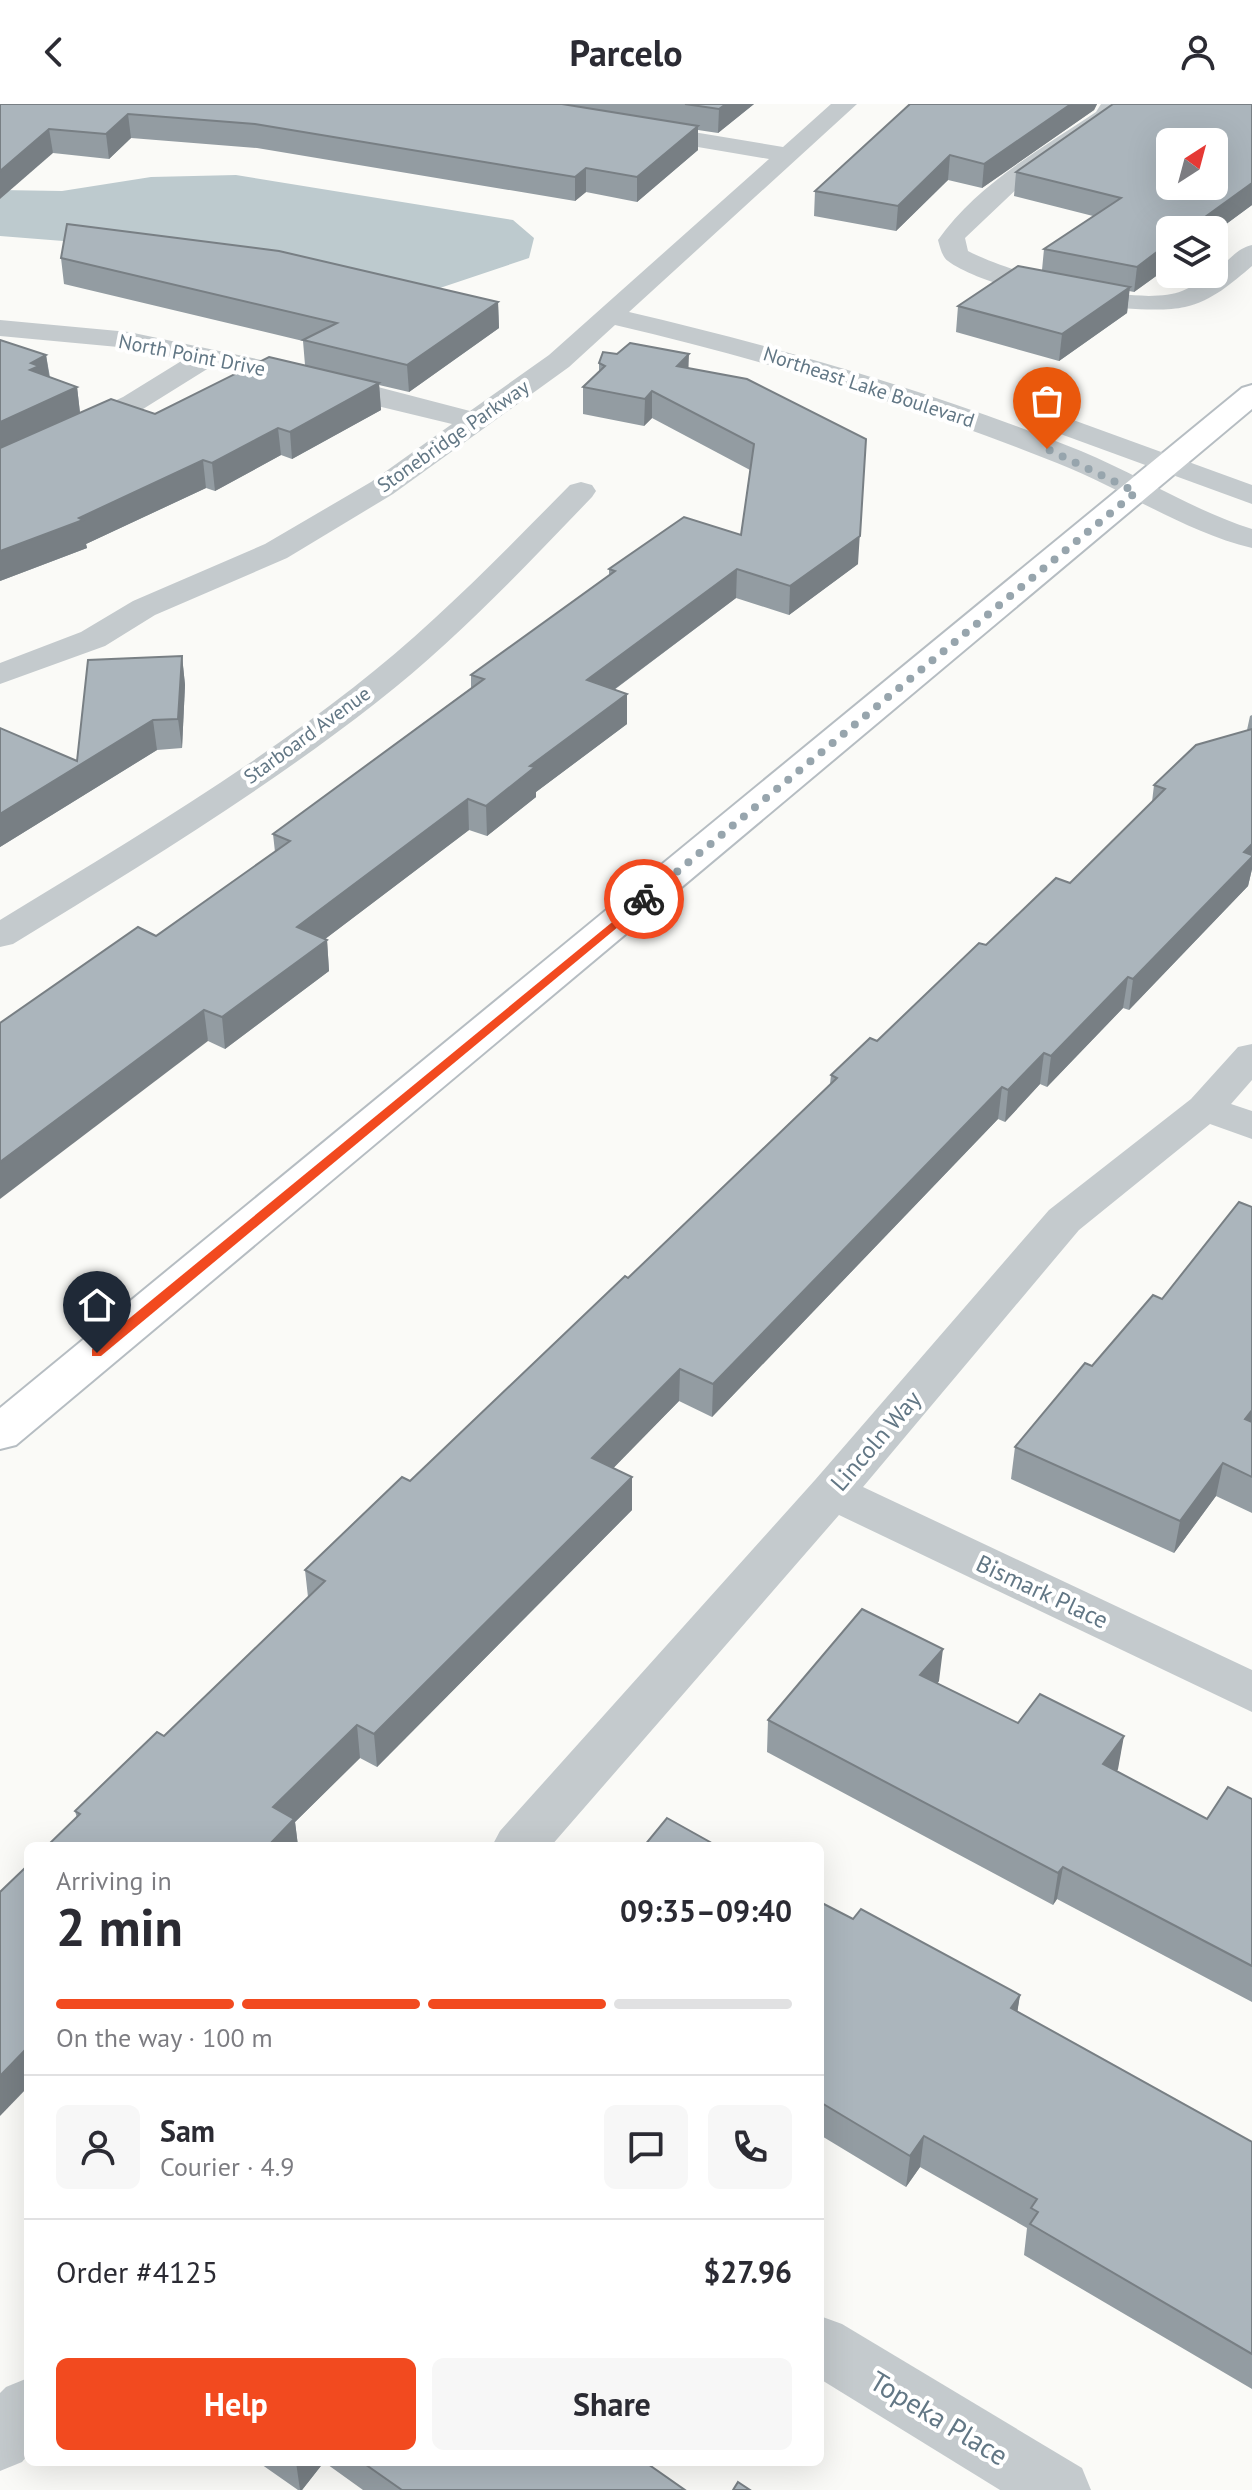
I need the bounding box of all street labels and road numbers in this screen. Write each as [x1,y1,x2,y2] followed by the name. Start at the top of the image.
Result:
[116,328,268,382] street label: North Point Drive
[760,341,978,433] street label: Northeast Lake Boulevard
[372,373,535,498] street label: Stonebridge Parkway
[239,680,375,790] street label: Starboard Avenue
[824,1384,928,1497] street label: Lincoln Way
[971,1547,1113,1636] street label: Bismark Place
[863,2362,1015,2473] street label: Topeka Place

